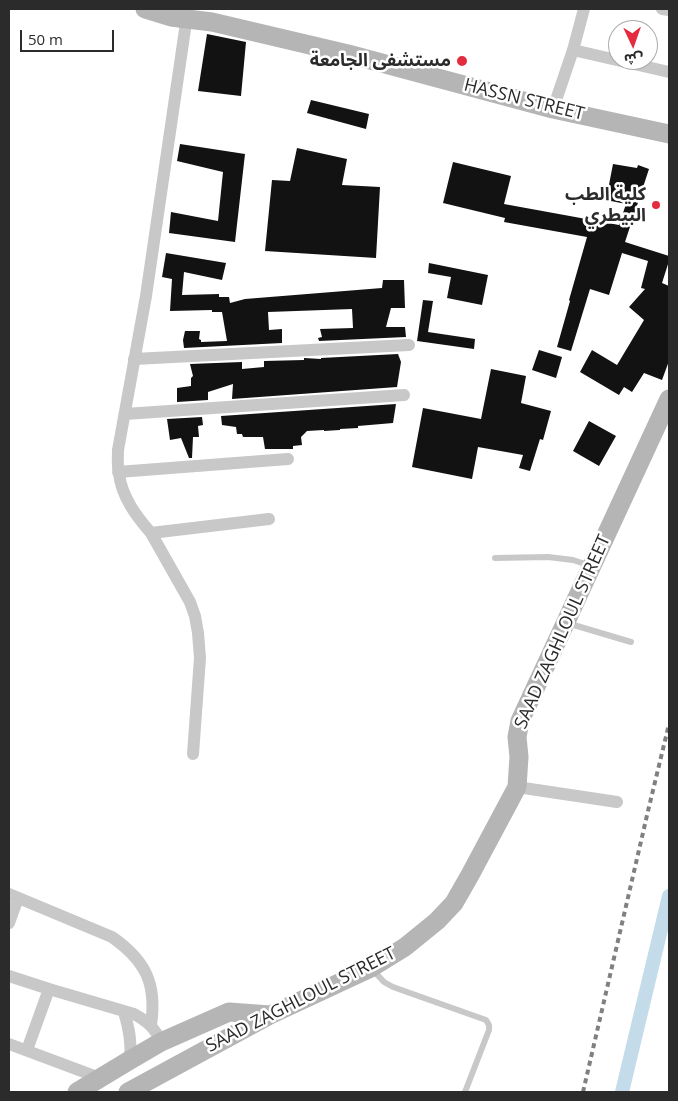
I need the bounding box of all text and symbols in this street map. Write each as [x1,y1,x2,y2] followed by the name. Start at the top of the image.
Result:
[22,20,116,52] scale bar
[608,20,658,70] north arrow
[28,29,63,49] text: 50 m
[624,49,644,69] text: ش
[310,50,451,72] place label: مستشفى الجامعة
[455,54,469,68] marker: مستشفى الجامعة
[462,75,586,125] street label: HASSN STREET
[565,184,646,226] place label: كلية الطب البيطري
[650,199,662,211] marker: كلية الطب البيطري
[510,532,616,732] street label: SAAD ZAGHLOUL STREET
[203,943,399,1057] street label: SAAD ZAGHLOUL STREET

